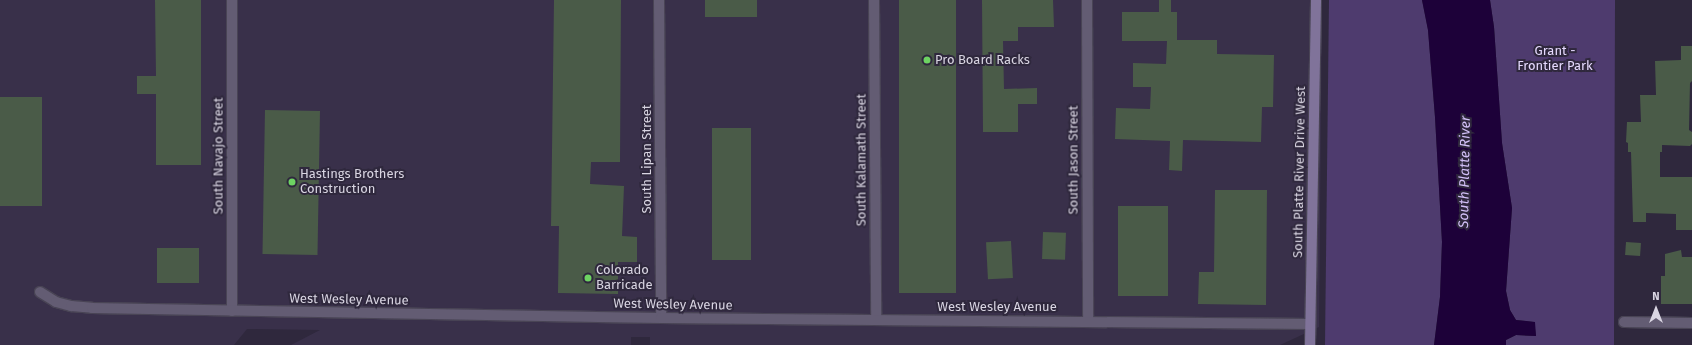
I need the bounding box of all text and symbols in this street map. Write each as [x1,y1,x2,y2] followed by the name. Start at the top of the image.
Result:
[1517,44,1593,75] park label: Grant - Frontier Park
[935,52,1030,68] place label: Pro Board Racks
[922,55,932,65] marker: Pro Board Racks
[1291,86,1309,258] street label: South Platte River Drive West
[854,94,870,226] street label: South Kalamath Street
[211,98,227,214] street label: South Navajo Street
[639,104,655,214] street label: South Lipan Street
[1066,106,1082,214] street label: South Jason Street
[1456,116,1474,228] water label: South Platte River
[300,167,404,198] place label: Hastings Brothers Construction
[287,177,297,187] marker: Hastings Brothers Construction
[596,263,653,294] place label: Colorado Barricade
[583,273,593,283] marker: Colorado Barricade
[1636,289,1676,329] north arrow
[1652,290,1660,303] text: N
[289,291,409,309] street label: West Wesley Avenue
[613,296,733,314] street label: West Wesley Avenue
[937,299,1057,315] street label: West Wesley Avenue

